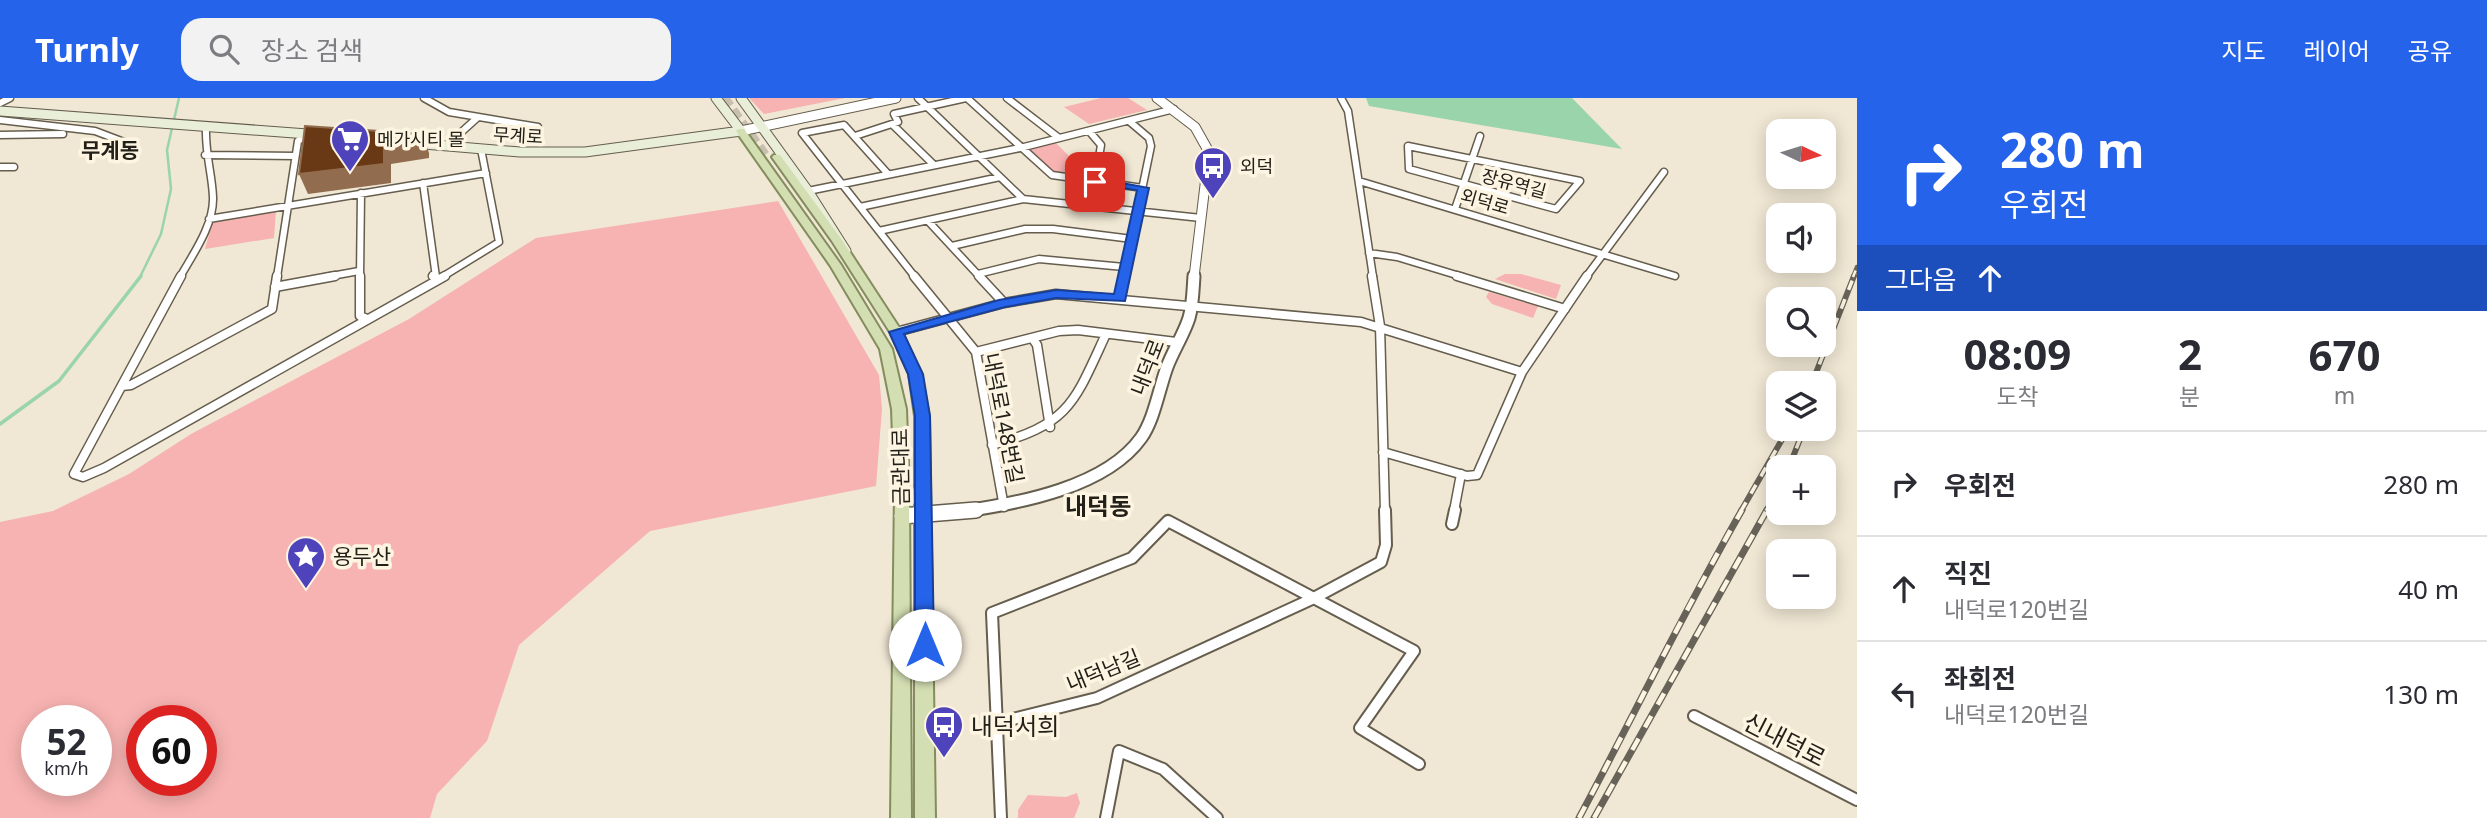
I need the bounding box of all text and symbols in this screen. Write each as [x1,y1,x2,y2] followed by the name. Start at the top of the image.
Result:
[181,18,671,81] search box
[35,27,139,72] text: Turnly
[205,30,243,68] icon: search
[261,32,363,68] text: 장소 검색
[2221,34,2266,67] text: 지도
[2304,34,2370,67] text: 레이어
[2408,34,2452,67] text: 공유
[2000,116,2145,182] text: 280 m
[329,118,371,173] supermarket icon: 메가시티 몰
[1766,119,1836,189] north arrow
[1766,119,1836,609] map controls
[493,122,543,148] street label: 무계로
[1885,126,1976,217] icon: right
[377,127,464,151] place label: 메가시티 몰
[81,136,139,164] district label: 무계동
[1192,145,1234,200] bus stop icon: 외덕
[1065,152,1125,212] pin
[1240,154,1273,178] place label: 외덕
[1076,163,1114,201] icon: arrive
[1479,163,1549,203] street label: 장유역길
[2000,182,2088,225] text: 우회전
[1458,183,1512,219] street label: 외덕로
[1766,203,1836,273] button: sound
[1971,259,2009,297] icon: ahead
[1885,261,1957,297] text: 그다음
[1766,287,1836,357] button: search
[1963,325,2071,382] text: 08:09
[2178,325,2202,382] text: 2
[2308,326,2380,383] text: 670
[1124,335,1170,399] street label: 내덕로
[978,350,1030,486] street label: 내덕로148번길
[1766,371,1836,441] button: layers
[2334,379,2355,411] text: m
[1996,380,2039,412] text: 도착
[2179,380,2200,412] text: 분
[885,428,915,506] street label: 금관대로
[1766,455,1836,525] button: +
[1885,465,1923,503] icon: right
[2383,466,2459,502] text: 280 m
[1944,467,2016,503] text: 우회전
[1065,489,1131,522] district label: 내덕동
[285,535,327,590] place icon: 용두산
[1766,539,1836,609] button: −
[333,542,391,570] place label: 용두산
[1944,555,1992,591] text: 직진
[1885,570,1923,608] icon: ahead
[2398,571,2459,607] text: 40 m
[1944,593,2089,625] text: 내덕로120번길
[888,608,962,682] position arrow
[1062,643,1144,697] street label: 내덕남길
[1944,660,2016,696] text: 좌회전
[1885,675,1923,713] icon: left
[2383,676,2459,712] text: 130 m
[1944,698,2089,730] text: 내덕로120번길
[923,704,965,759] bus stop icon: 내덕서희
[1738,704,1832,774] street label: 신내덕로
[126,705,217,796] speed limit sign: 60
[971,709,1059,742] place label: 내덕서희
[46,718,87,765] text: 52
[44,756,89,780] text: km/h

